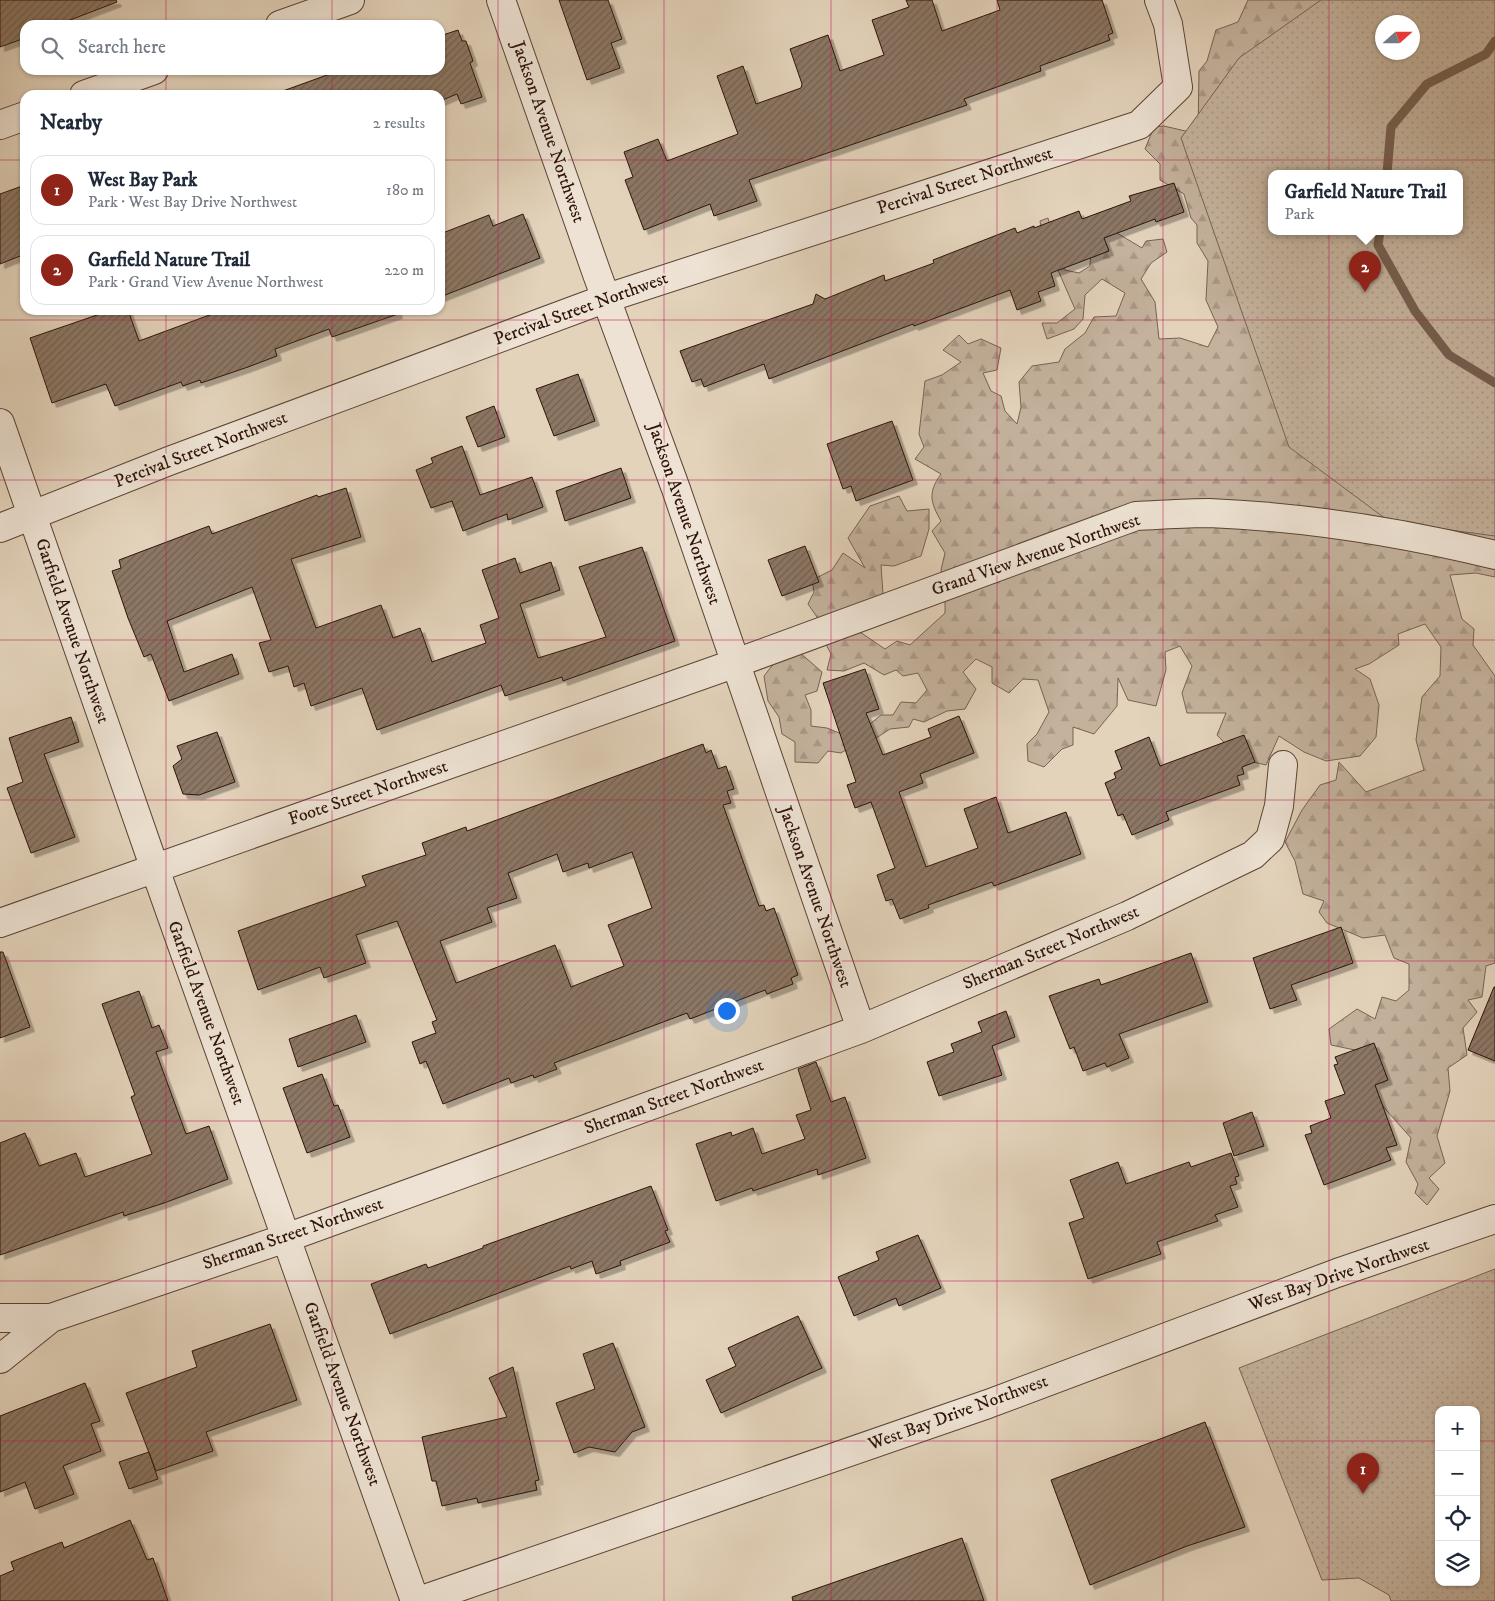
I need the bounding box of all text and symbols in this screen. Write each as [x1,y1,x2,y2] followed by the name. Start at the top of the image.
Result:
[1375,15,1420,60] north arrow
[20,20,445,75] search box
[38,34,66,62] icon: search
[78,36,166,59] text: Search here
[506,36,589,226] street label: Jackson Avenue Northwest
[40,110,102,136] text: Nearby
[373,113,425,133] text: 2 results
[874,142,1056,220] street label: Percival Street Northwest
[88,169,197,192] text: West Bay Park
[1268,170,1463,235] popup
[54,180,60,200] text: 1
[386,180,424,200] text: 180 m
[1285,181,1446,204] text: Garfield Nature Trail
[88,192,297,212] text: Park · West Bay Drive Northwest
[1285,204,1314,224] text: Park
[88,249,250,272] text: Garfield Nature Trail
[1349,251,1381,292] pin: 2
[53,260,61,280] text: 2
[384,260,424,280] text: 220 m
[491,267,671,351] street label: Percival Street Northwest
[88,272,323,292] text: Park · Grand View Avenue Northwest
[111,407,291,493] street label: Percival Street Northwest
[642,418,725,608] street label: Jackson Avenue Northwest
[929,509,1143,601] street label: Grand View Avenue Northwest
[30,536,114,727] street label: Garfield Avenue Northwest
[285,755,451,831] street label: Foote Street Northwest
[773,801,856,991] street label: Jackson Avenue Northwest
[960,901,1143,995] street label: Sherman Street Northwest
[162,918,250,1108] street label: Garfield Avenue Northwest
[714,998,740,1024] your location
[581,1054,767,1140] street label: Sherman Street Northwest
[200,1193,386,1275] street label: Sherman Street Northwest
[1245,1234,1432,1317] street label: West Bay Drive Northwest
[298,1299,386,1489] street label: Garfield Avenue Northwest
[864,1370,1051,1456] street label: West Bay Drive Northwest
[1435,1406,1480,1586] map controls
[1435,1406,1480,1451] button: +
[1435,1451,1480,1496] button: −
[1347,1453,1379,1494] pin: 1
[1435,1496,1480,1541] button: locate
[1435,1541,1480,1586] button: layers

